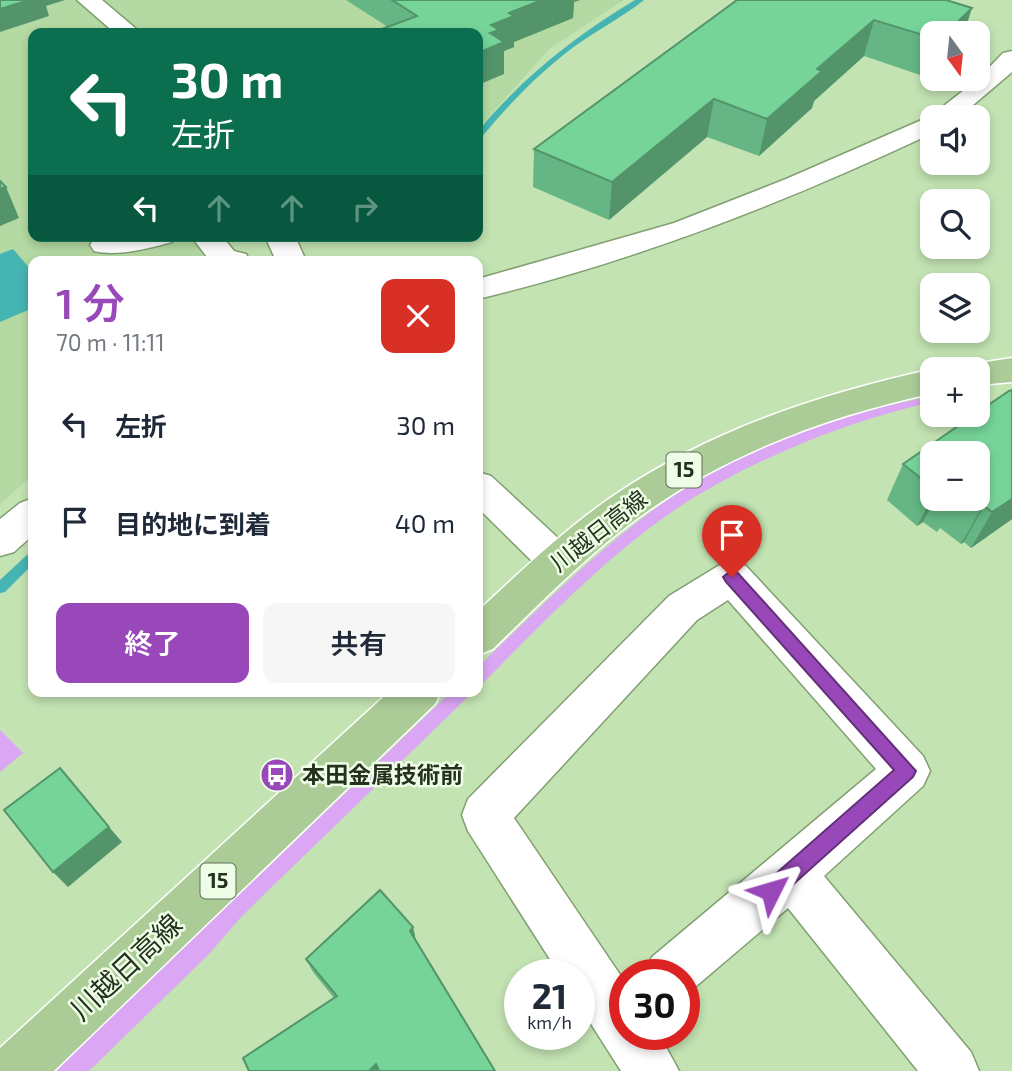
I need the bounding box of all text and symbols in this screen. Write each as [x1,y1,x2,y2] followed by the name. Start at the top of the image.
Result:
[920,21,990,91] north arrow
[920,21,990,511] map controls
[171,49,283,108] text: 30 m
[56,56,147,147] icon: left
[920,105,990,175] button: sound
[171,114,235,152] text: 左折
[127,189,165,227] icon: left
[200,189,238,227] icon: ahead
[273,189,311,227] icon: ahead
[346,189,384,227] icon: right
[920,189,990,259] button: search
[920,273,990,343] button: layers
[56,277,125,327] text: 1 分
[381,279,455,353] button: close
[56,328,165,356] text: 70 m · 11:11
[920,357,990,427] button: +
[56,405,94,443] icon: left
[396,409,455,440] text: 30 m
[115,410,167,441] text: 左折
[920,441,990,511] button: −
[666,452,702,488] road number: 15
[544,484,652,577] street label: 川越日高線
[56,503,94,541] icon: arrive
[702,505,762,577] pin
[395,507,455,538] text: 40 m
[115,508,271,539] text: 目的地に到着
[713,516,751,554] icon: arrive
[56,603,249,683] button: 終了
[263,603,455,683] button: 共有
[258,756,296,794] bus stop icon: 本田金属技術前
[302,760,463,788] place label: 本田金属技術前
[734,854,808,928] position arrow
[200,864,235,898] road number: 15
[63,906,188,1026] street label: 川越日高線
[609,959,700,1050] speed limit sign: 30
[532,974,567,1016] text: 21
[527,1011,572,1033] text: km/h

